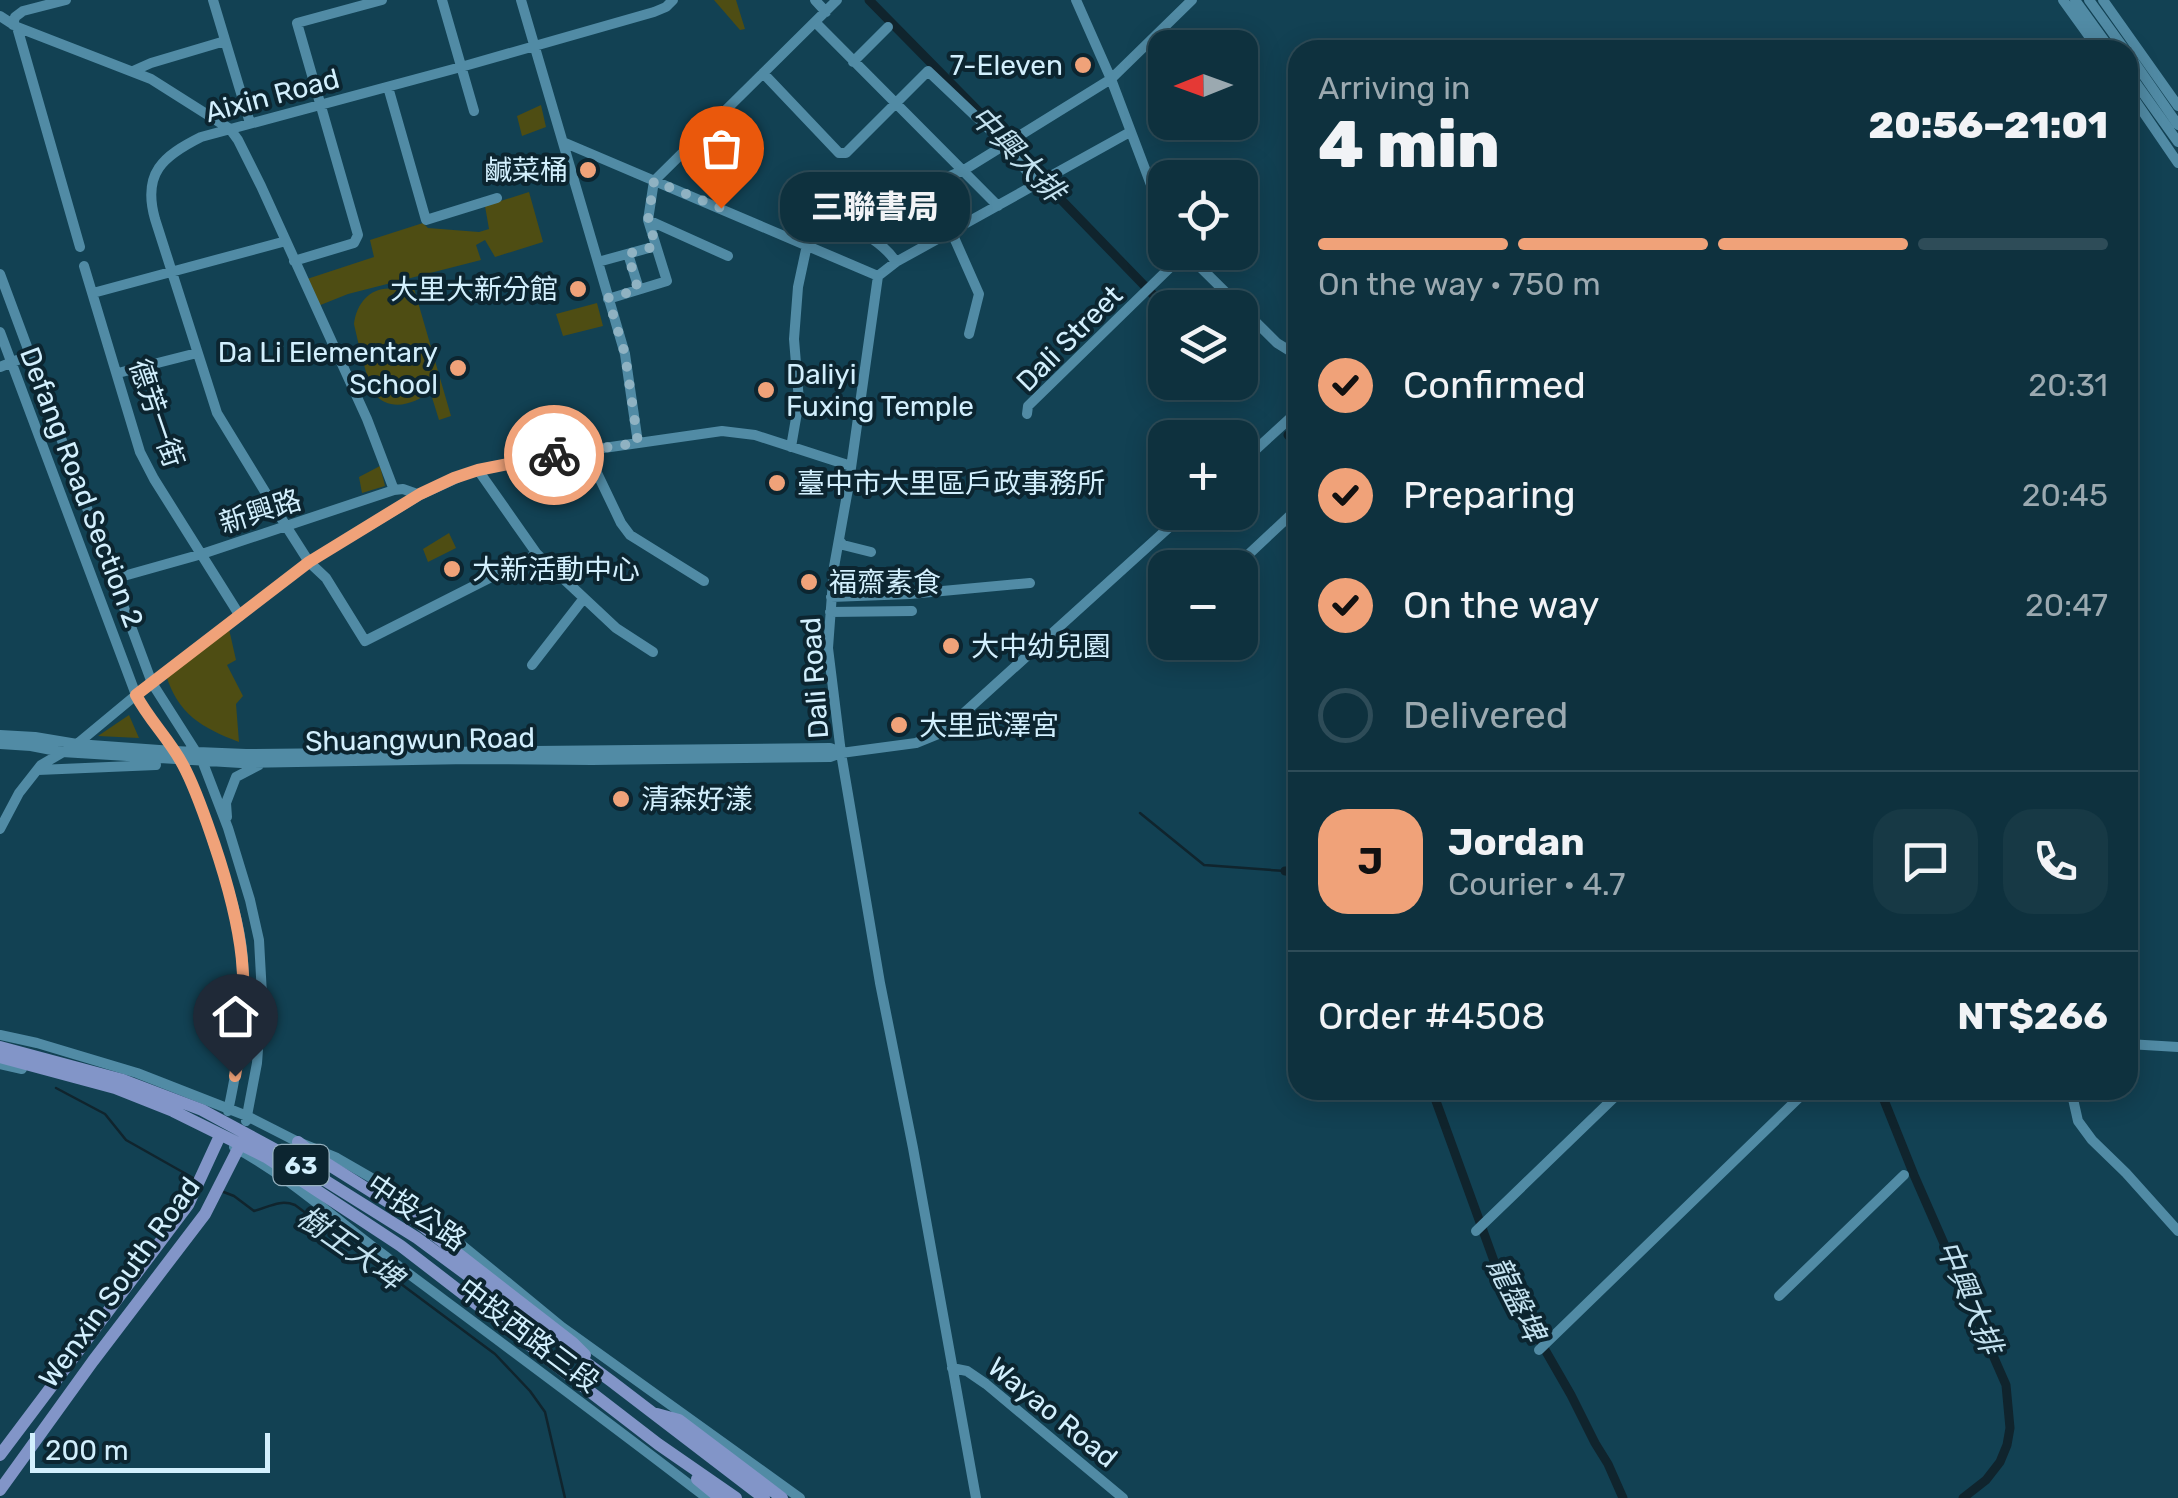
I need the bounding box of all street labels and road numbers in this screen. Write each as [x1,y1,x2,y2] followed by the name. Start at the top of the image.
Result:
[201,62,343,129] street label: Aixin Road
[1010,279,1129,398] street label: Dali Street
[13,343,150,632] street label: Defang Road Section 2
[123,355,190,471] street label: 德芳一街
[215,483,305,540] street label: 新興路
[794,616,835,740] street label: Dali Road
[305,721,535,758] street label: Shuangwun Road
[274,1145,328,1185] road number: 63
[361,1167,472,1257] street label: 中投公路
[32,1171,207,1394] street label: Wenxin South Road
[452,1272,606,1399] street label: 中投西路三段
[981,1350,1124,1474] street label: Wayao Road

